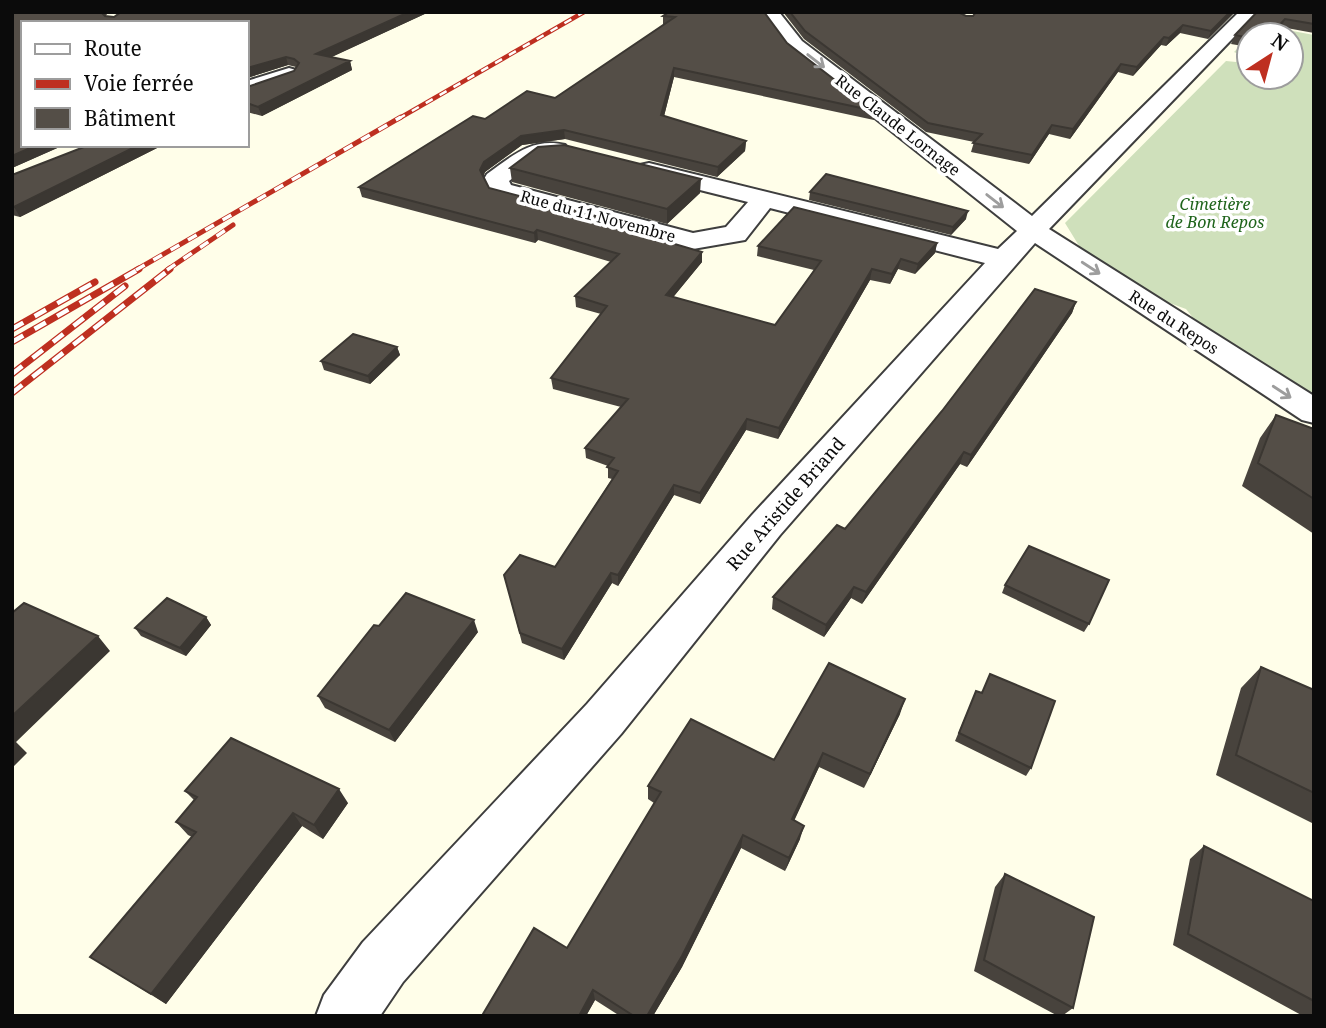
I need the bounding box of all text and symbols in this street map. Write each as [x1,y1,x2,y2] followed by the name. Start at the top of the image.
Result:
[21,21,248,147] legend
[1235,21,1305,91] north arrow
[1266,27,1294,57] text: N
[84,34,142,62] text: Route
[807,54,825,69] one-way arrow
[84,69,194,97] text: Voie ferrée
[831,69,965,181] street label: Rue Claude Lornage
[84,104,176,132] text: Bâtiment
[518,185,678,247] street label: Rue du 11 Novembre
[1165,193,1265,233] park label: Cimetière de Bon Repos
[986,194,1004,209] one-way arrow
[1081,261,1100,276] one-way arrow
[1125,285,1223,359] street label: Rue du Repos
[1272,384,1291,399] one-way arrow
[721,432,850,575] street label: Rue Aristide Briand

